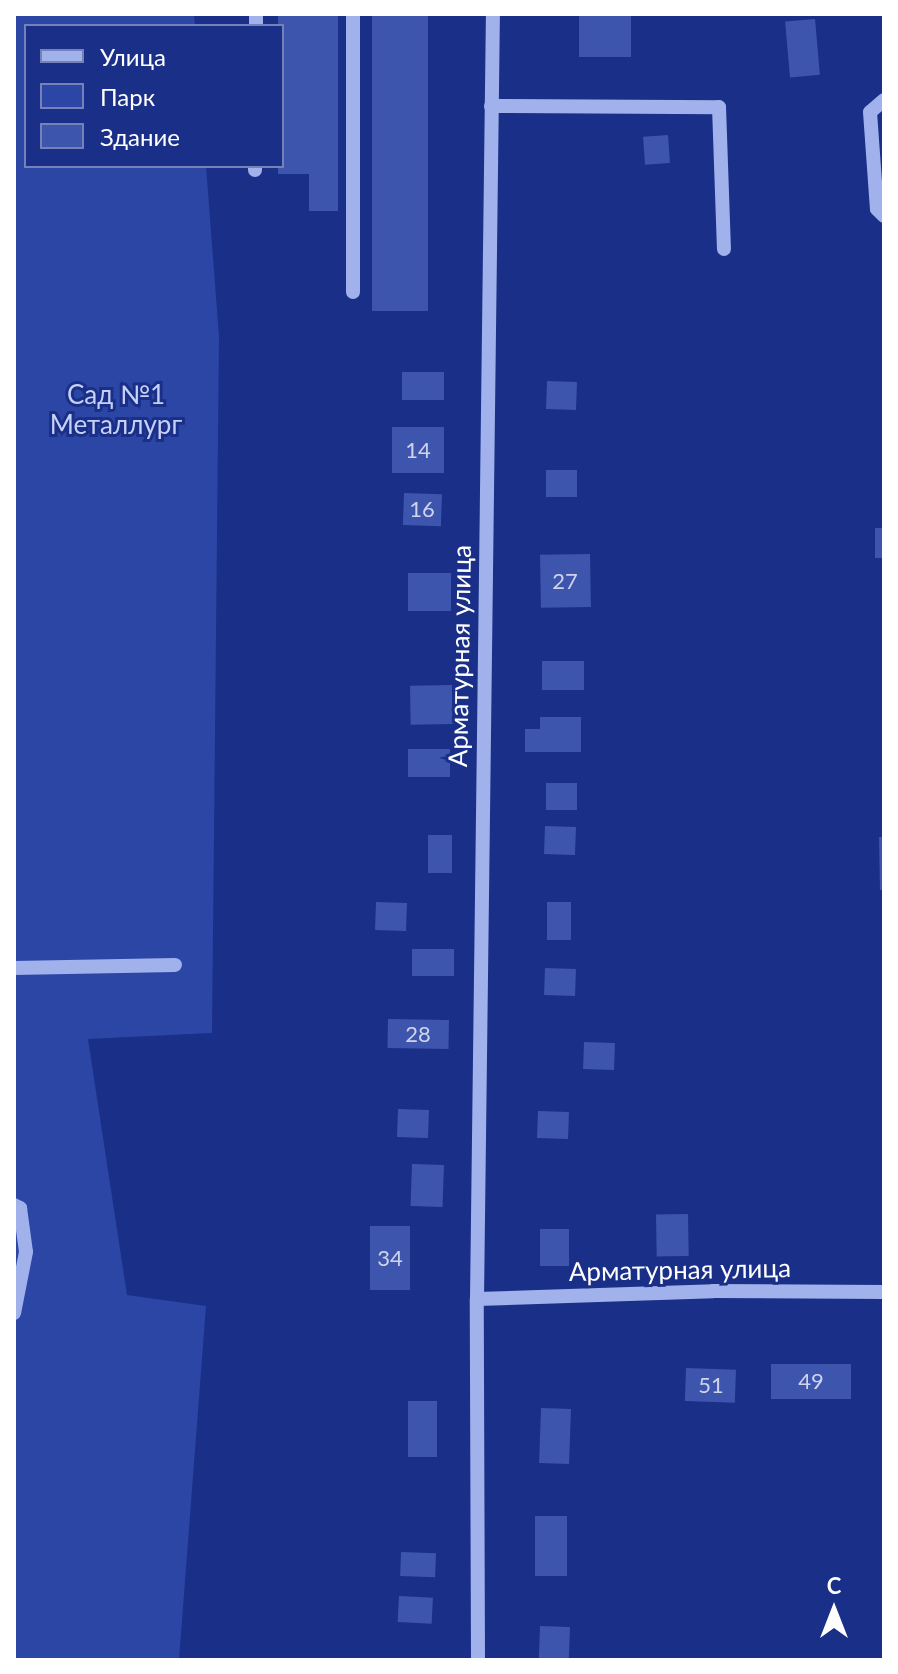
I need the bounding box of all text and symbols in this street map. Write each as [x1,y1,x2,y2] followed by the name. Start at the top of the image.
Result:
[24,24,284,168] legend
[100,42,166,71] text: Улица
[100,82,155,111] text: Парк
[100,122,180,151] text: Здание
[50,379,182,440] park label: Сад №1 Металлург
[405,437,431,463] house number: 14
[409,496,435,522] house number: 16
[442,545,478,767] street label: Арматурная улица
[552,568,578,594] house number: 27
[405,1021,431,1047] house number: 28
[377,1245,403,1271] house number: 34
[569,1252,791,1288] street label: Арматурная улица
[798,1368,824,1394] house number: 49
[698,1372,724,1398] house number: 51
[794,1570,874,1650] north arrow
[827,1572,841,1599] text: С

